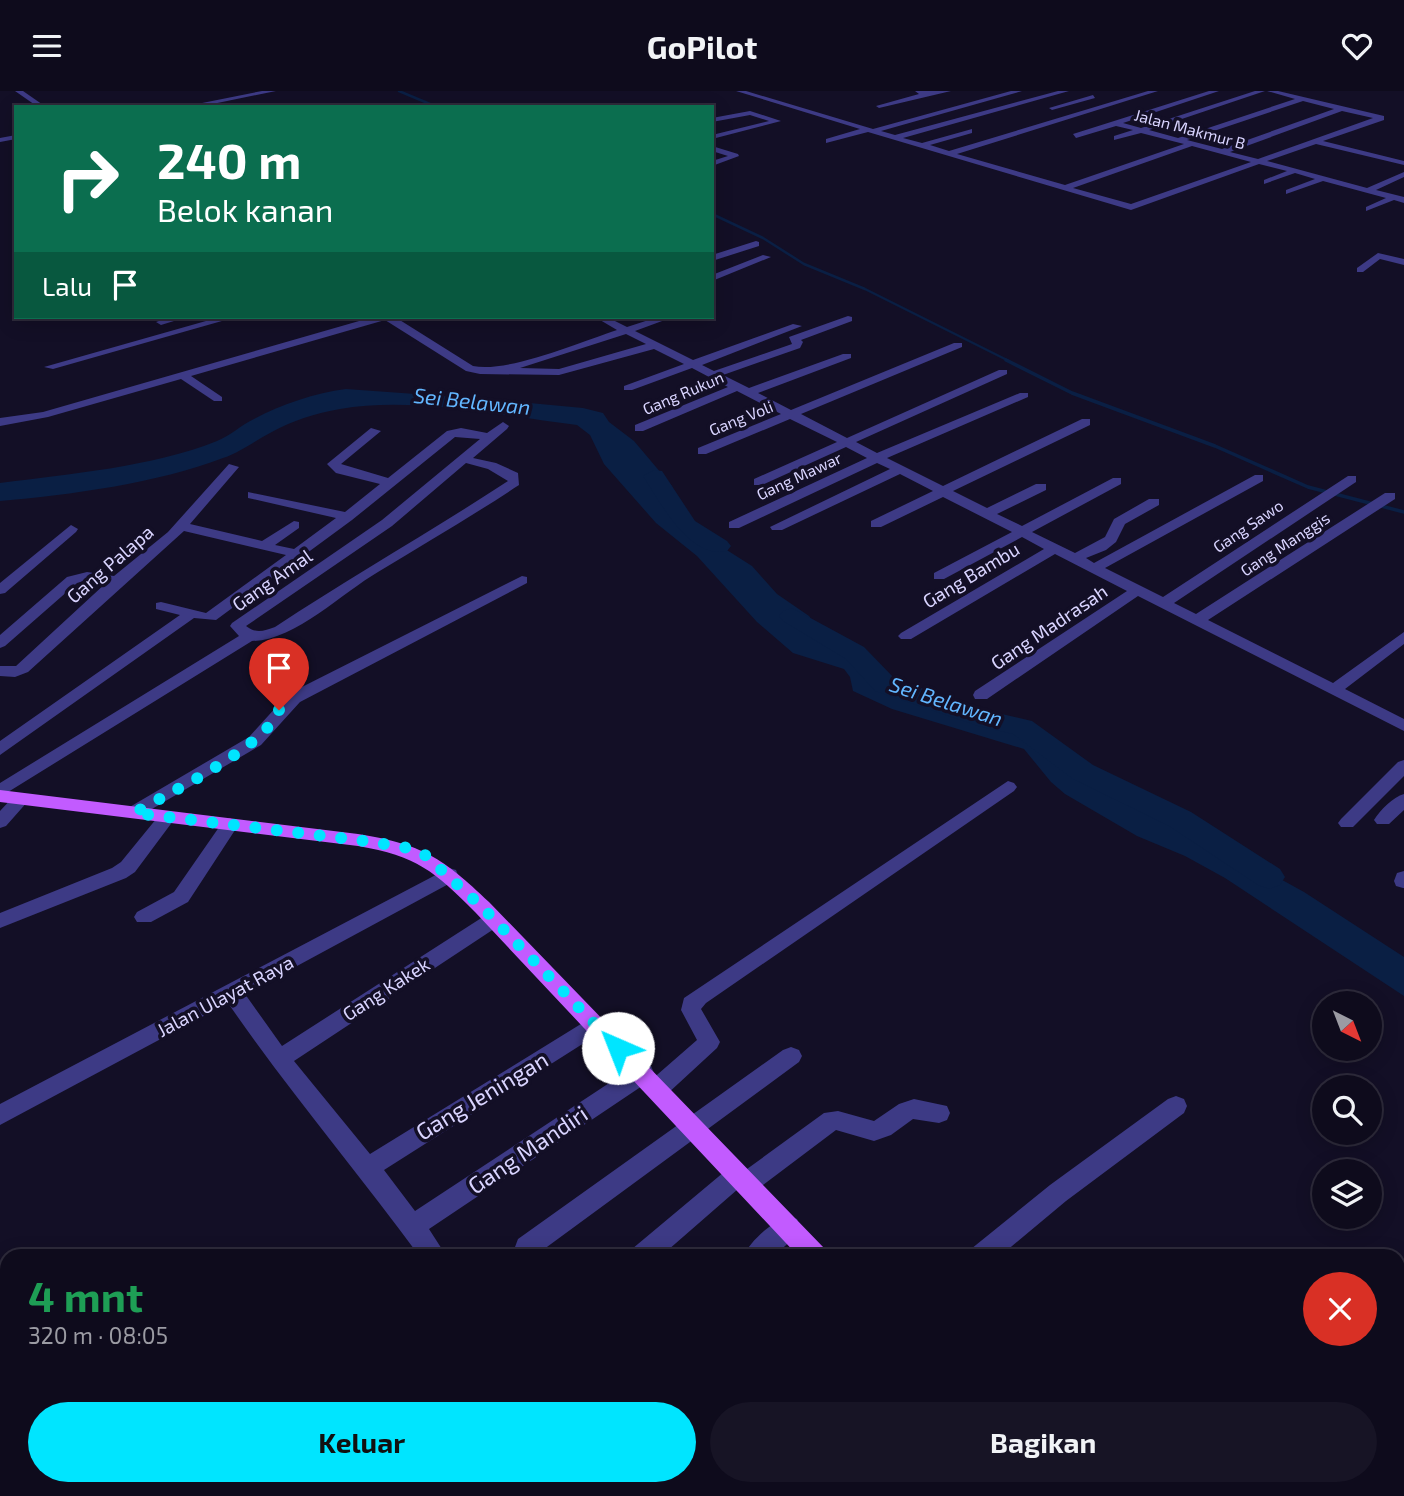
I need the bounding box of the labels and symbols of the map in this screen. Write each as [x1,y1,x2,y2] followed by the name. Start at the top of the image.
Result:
[1132,105,1248,152] street label: Jalan Makmur B
[639,367,726,418] street label: Gang Rukun
[412,382,532,419] water label: Sei Belawan
[706,396,776,439] street label: Gang Voli
[753,447,845,504] street label: Gang Mawar
[1209,495,1286,556] street label: Gang Sawo
[1236,508,1333,580] street label: Gang Manggis
[62,520,158,608] street label: Gang Palapa
[918,537,1023,612] street label: Gang Bambu
[227,543,316,615] street label: Gang Amal
[986,579,1111,674] street label: Gang Madrasah
[249,638,309,710] pin
[887,671,1006,731] water label: Sei Belawan
[153,950,297,1041] street label: Jalan Ulayat Raya
[338,952,434,1025] street label: Gang Kakek
[1312,991,1382,1061] north arrow
[581,1011,655,1085] position arrow
[410,1045,553,1146] street label: Gang Jeningan
[462,1099,593,1199] street label: Gang Mandiri

